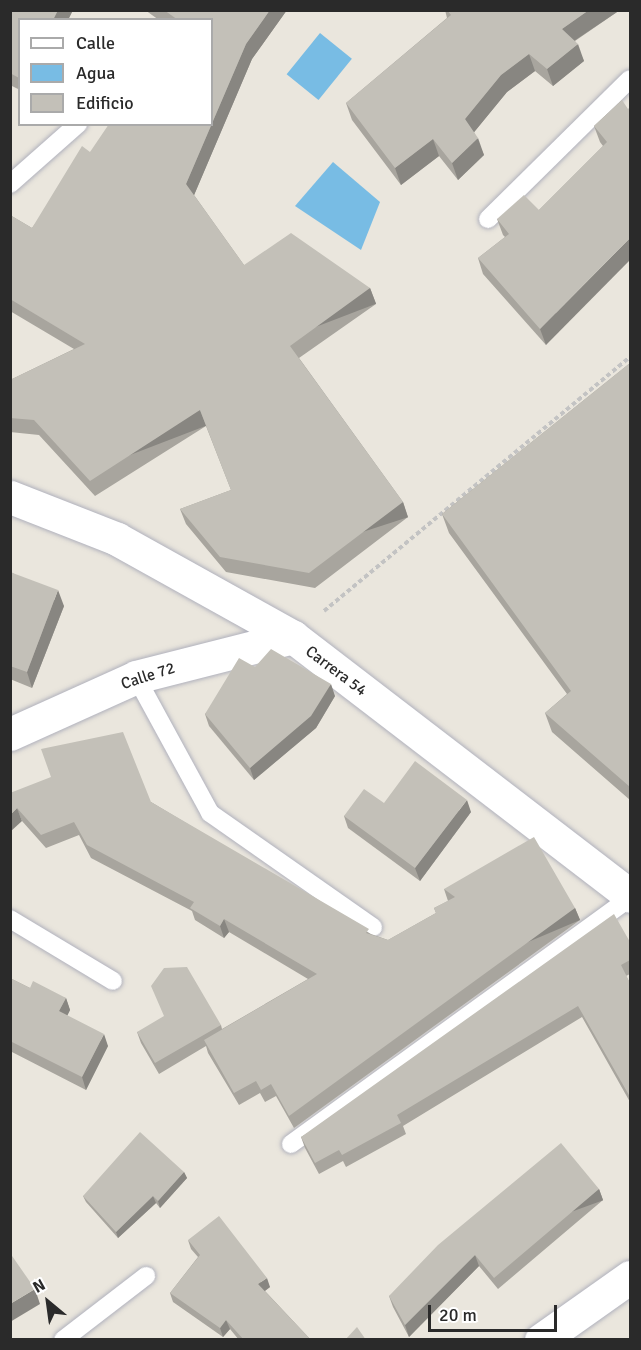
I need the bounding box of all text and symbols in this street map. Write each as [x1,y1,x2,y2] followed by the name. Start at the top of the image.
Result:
[18,18,213,126] legend
[76,32,115,54] text: Calle
[76,62,115,84] text: Agua
[76,92,134,114] text: Edificio
[302,642,370,700] street label: Carrera 54
[119,658,177,694] street label: Calle 72
[18,1272,78,1332] north arrow
[30,1275,49,1298] text: N
[431,1293,560,1331] scale bar
[439,1304,477,1326] text: 20 m

